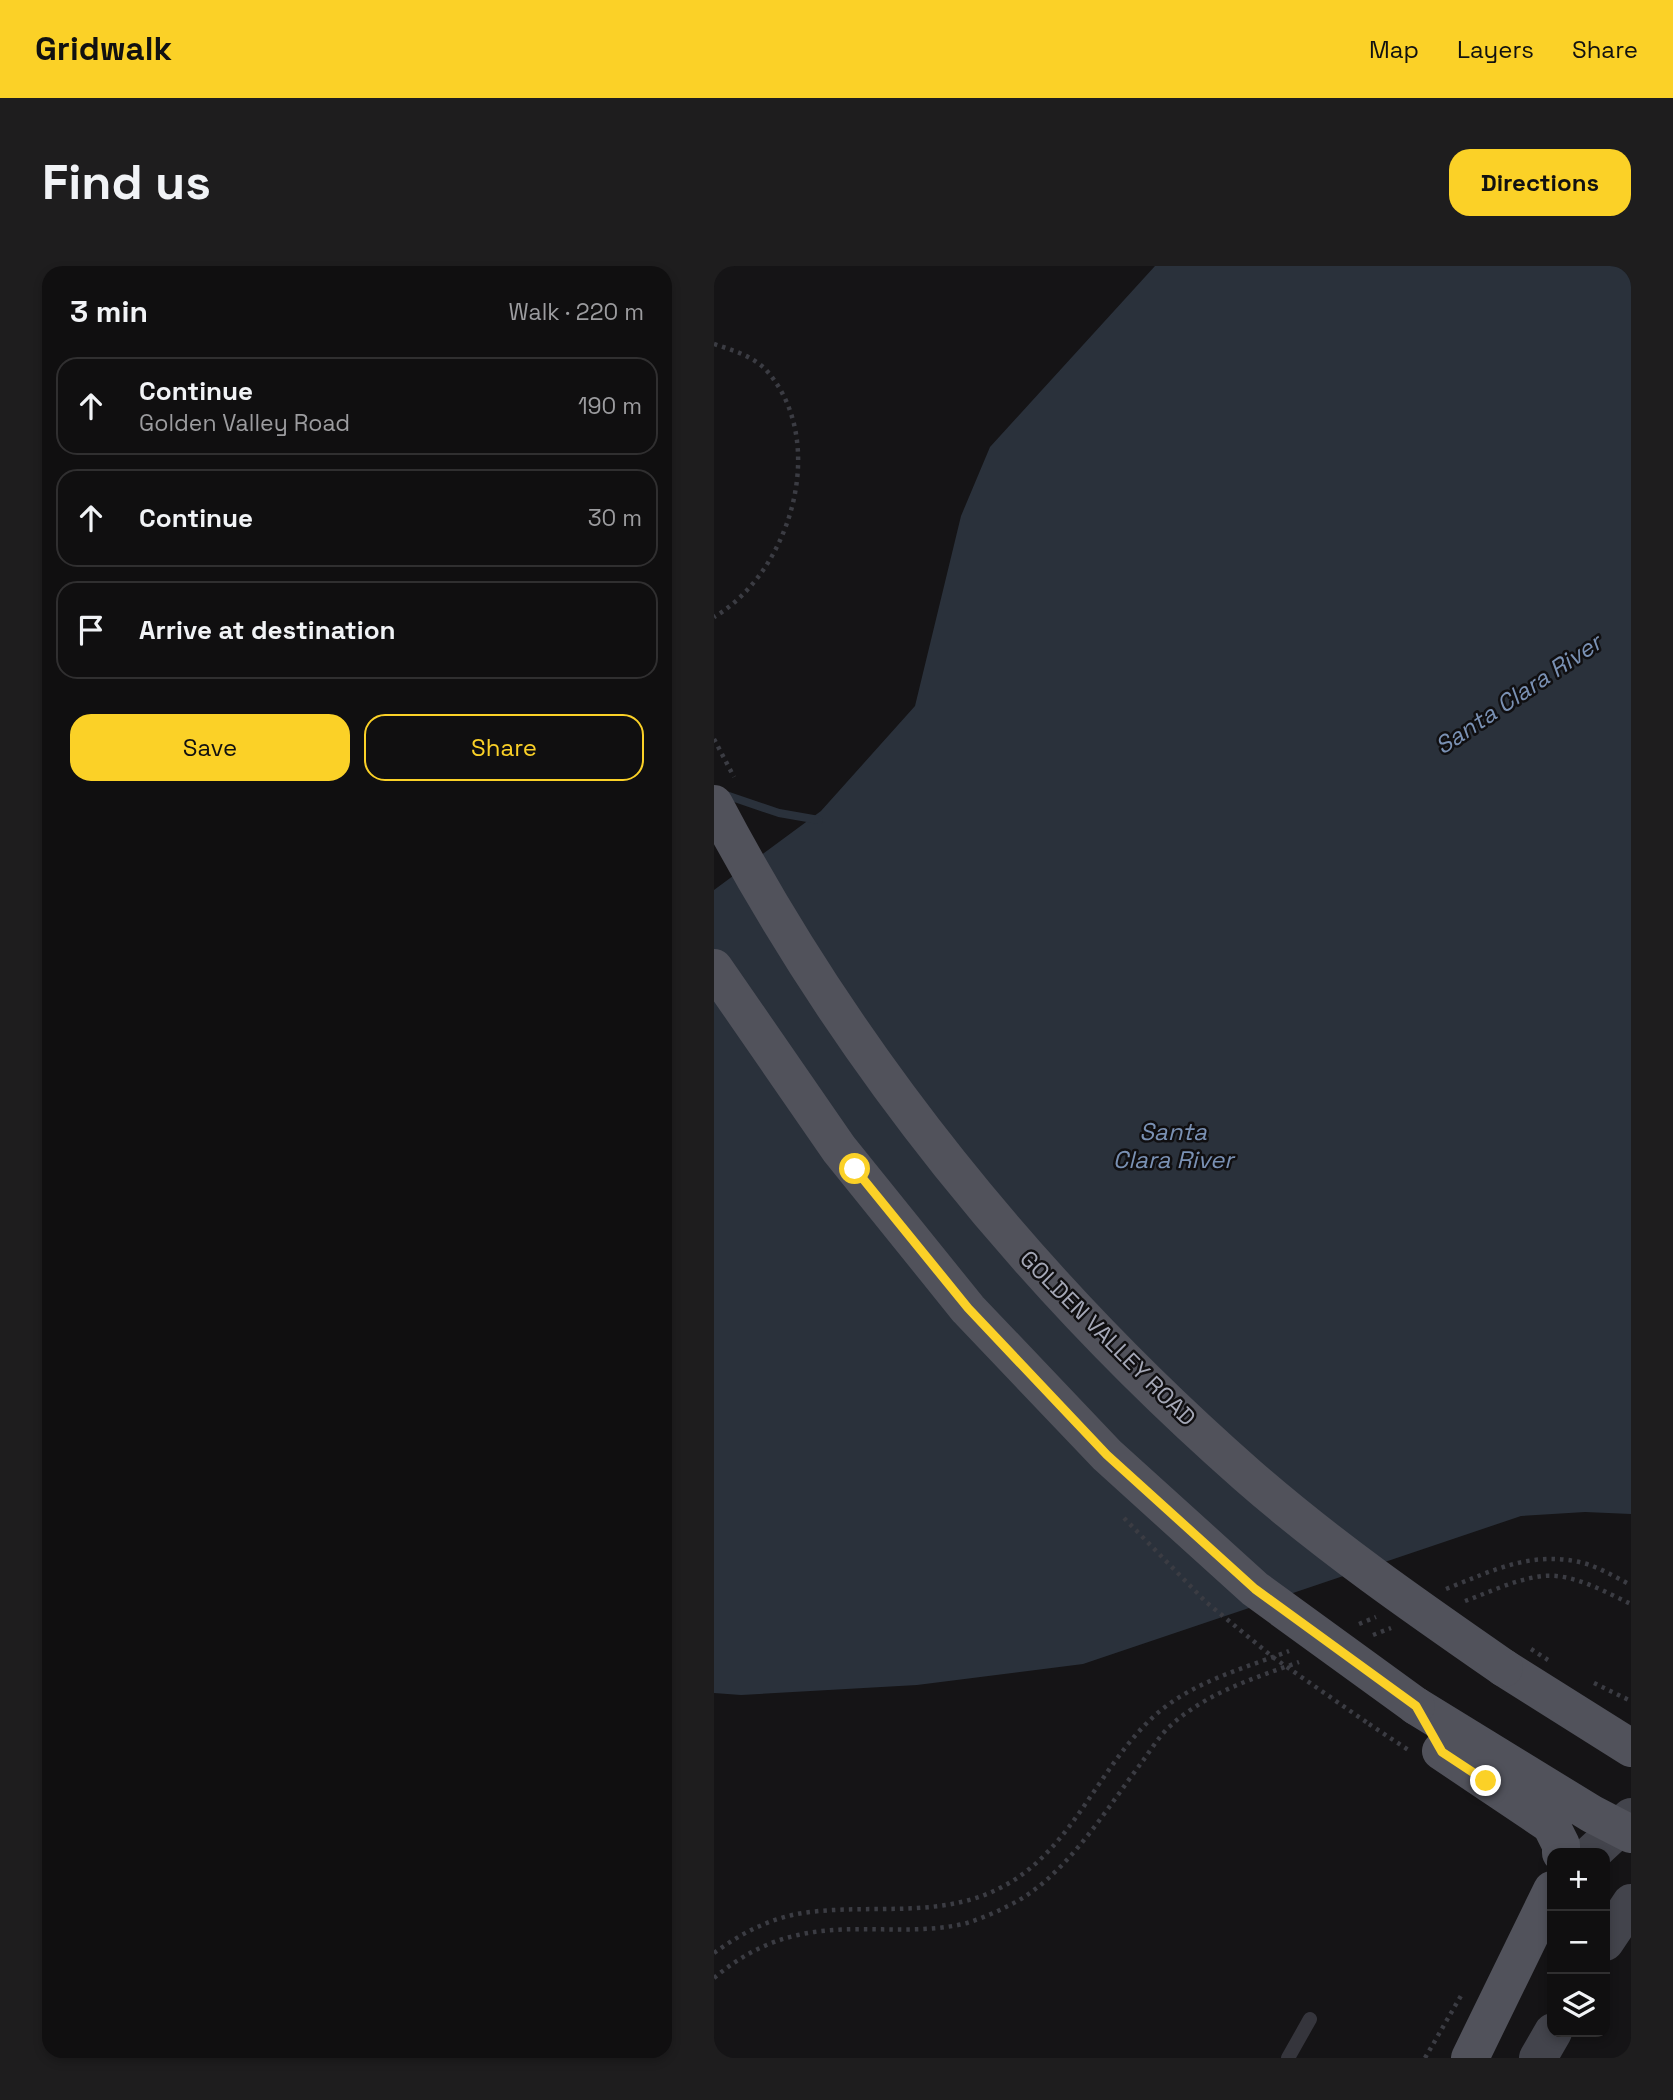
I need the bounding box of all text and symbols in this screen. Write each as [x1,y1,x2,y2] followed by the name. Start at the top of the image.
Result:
[35,28,172,70] text: Gridwalk
[1369,34,1419,65] text: Map
[1457,34,1534,65] text: Layers
[1572,34,1638,65] text: Share
[1449,149,1631,216] button: Directions
[42,151,211,213] text: Find us
[70,292,148,331] text: 3 min
[509,297,644,327] text: Walk · 220 m
[139,374,253,408] text: Continue
[72,387,110,425] icon: ahead
[578,391,642,421] text: 190 m
[139,408,350,438] text: Golden Valley Road
[72,499,110,537] icon: ahead
[139,501,253,535] text: Continue
[588,503,642,533] text: 30 m
[72,611,110,649] icon: arrive
[139,613,396,647] text: Arrive at destination
[1429,625,1610,761] water label: Santa Clara River
[70,714,350,781] button: Save
[364,714,644,781] button: Share
[1113,1116,1236,1175] water label: Santa Clara River
[839,1153,870,1184] route start
[1014,1244,1202,1432] street label: GOLDEN VALLEY ROAD
[1470,1765,1501,1796] route end
[1547,1848,1610,2037] map controls
[1547,1848,1610,1911] button: +
[1547,1911,1610,1974] button: −
[1547,1974,1610,2037] button: layers

